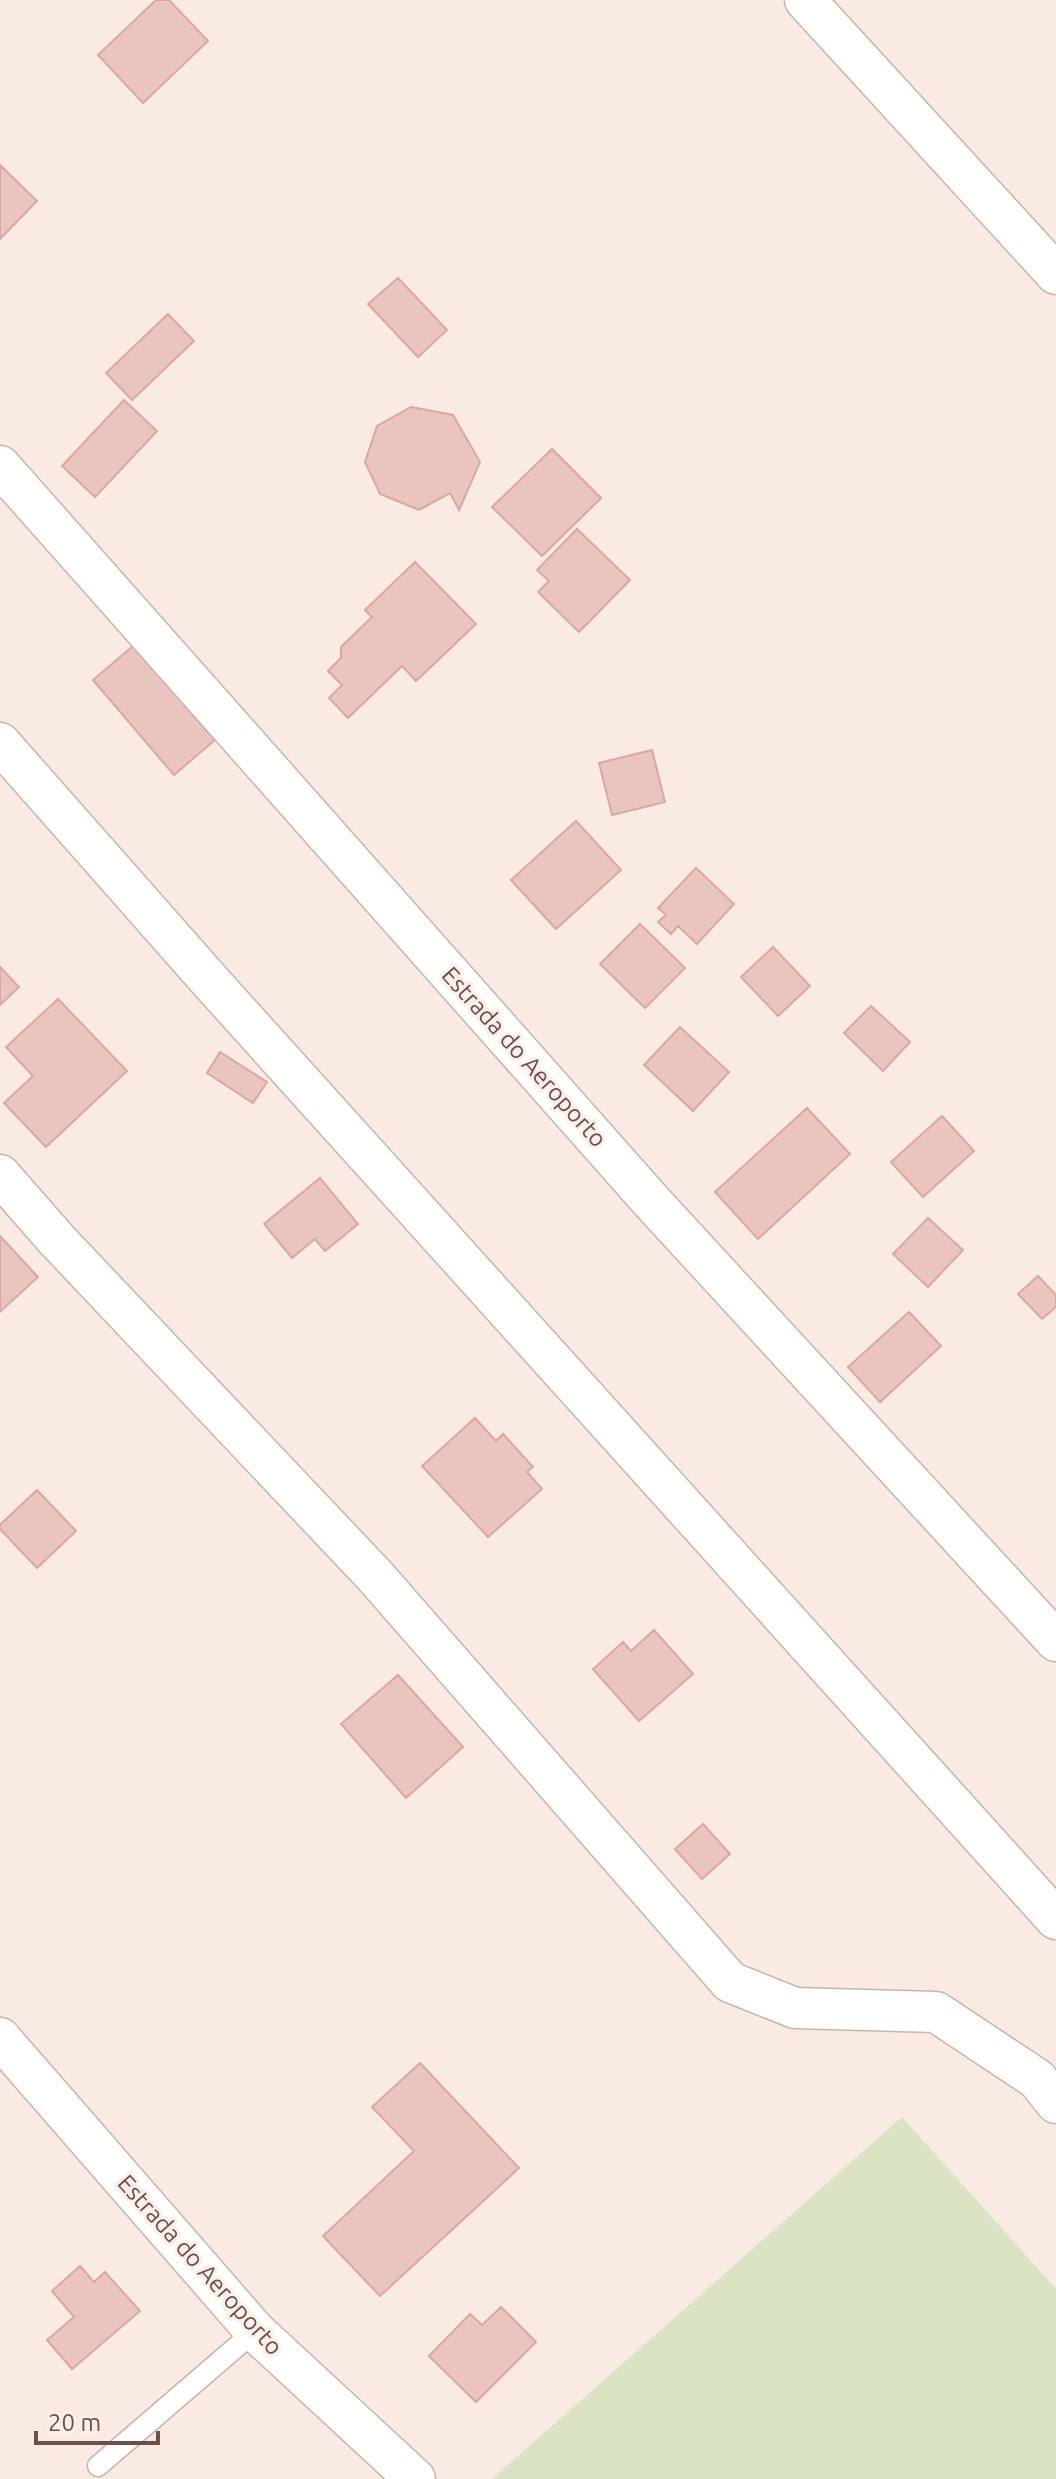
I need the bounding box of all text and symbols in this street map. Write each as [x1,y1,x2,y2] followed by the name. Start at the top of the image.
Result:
[436,961,612,1152] street label: Estrada do Aeroporto
[112,2169,288,2360] street label: Estrada do Aeroporto
[36,2395,158,2445] scale bar
[48,2409,101,2436] text: 20 m

